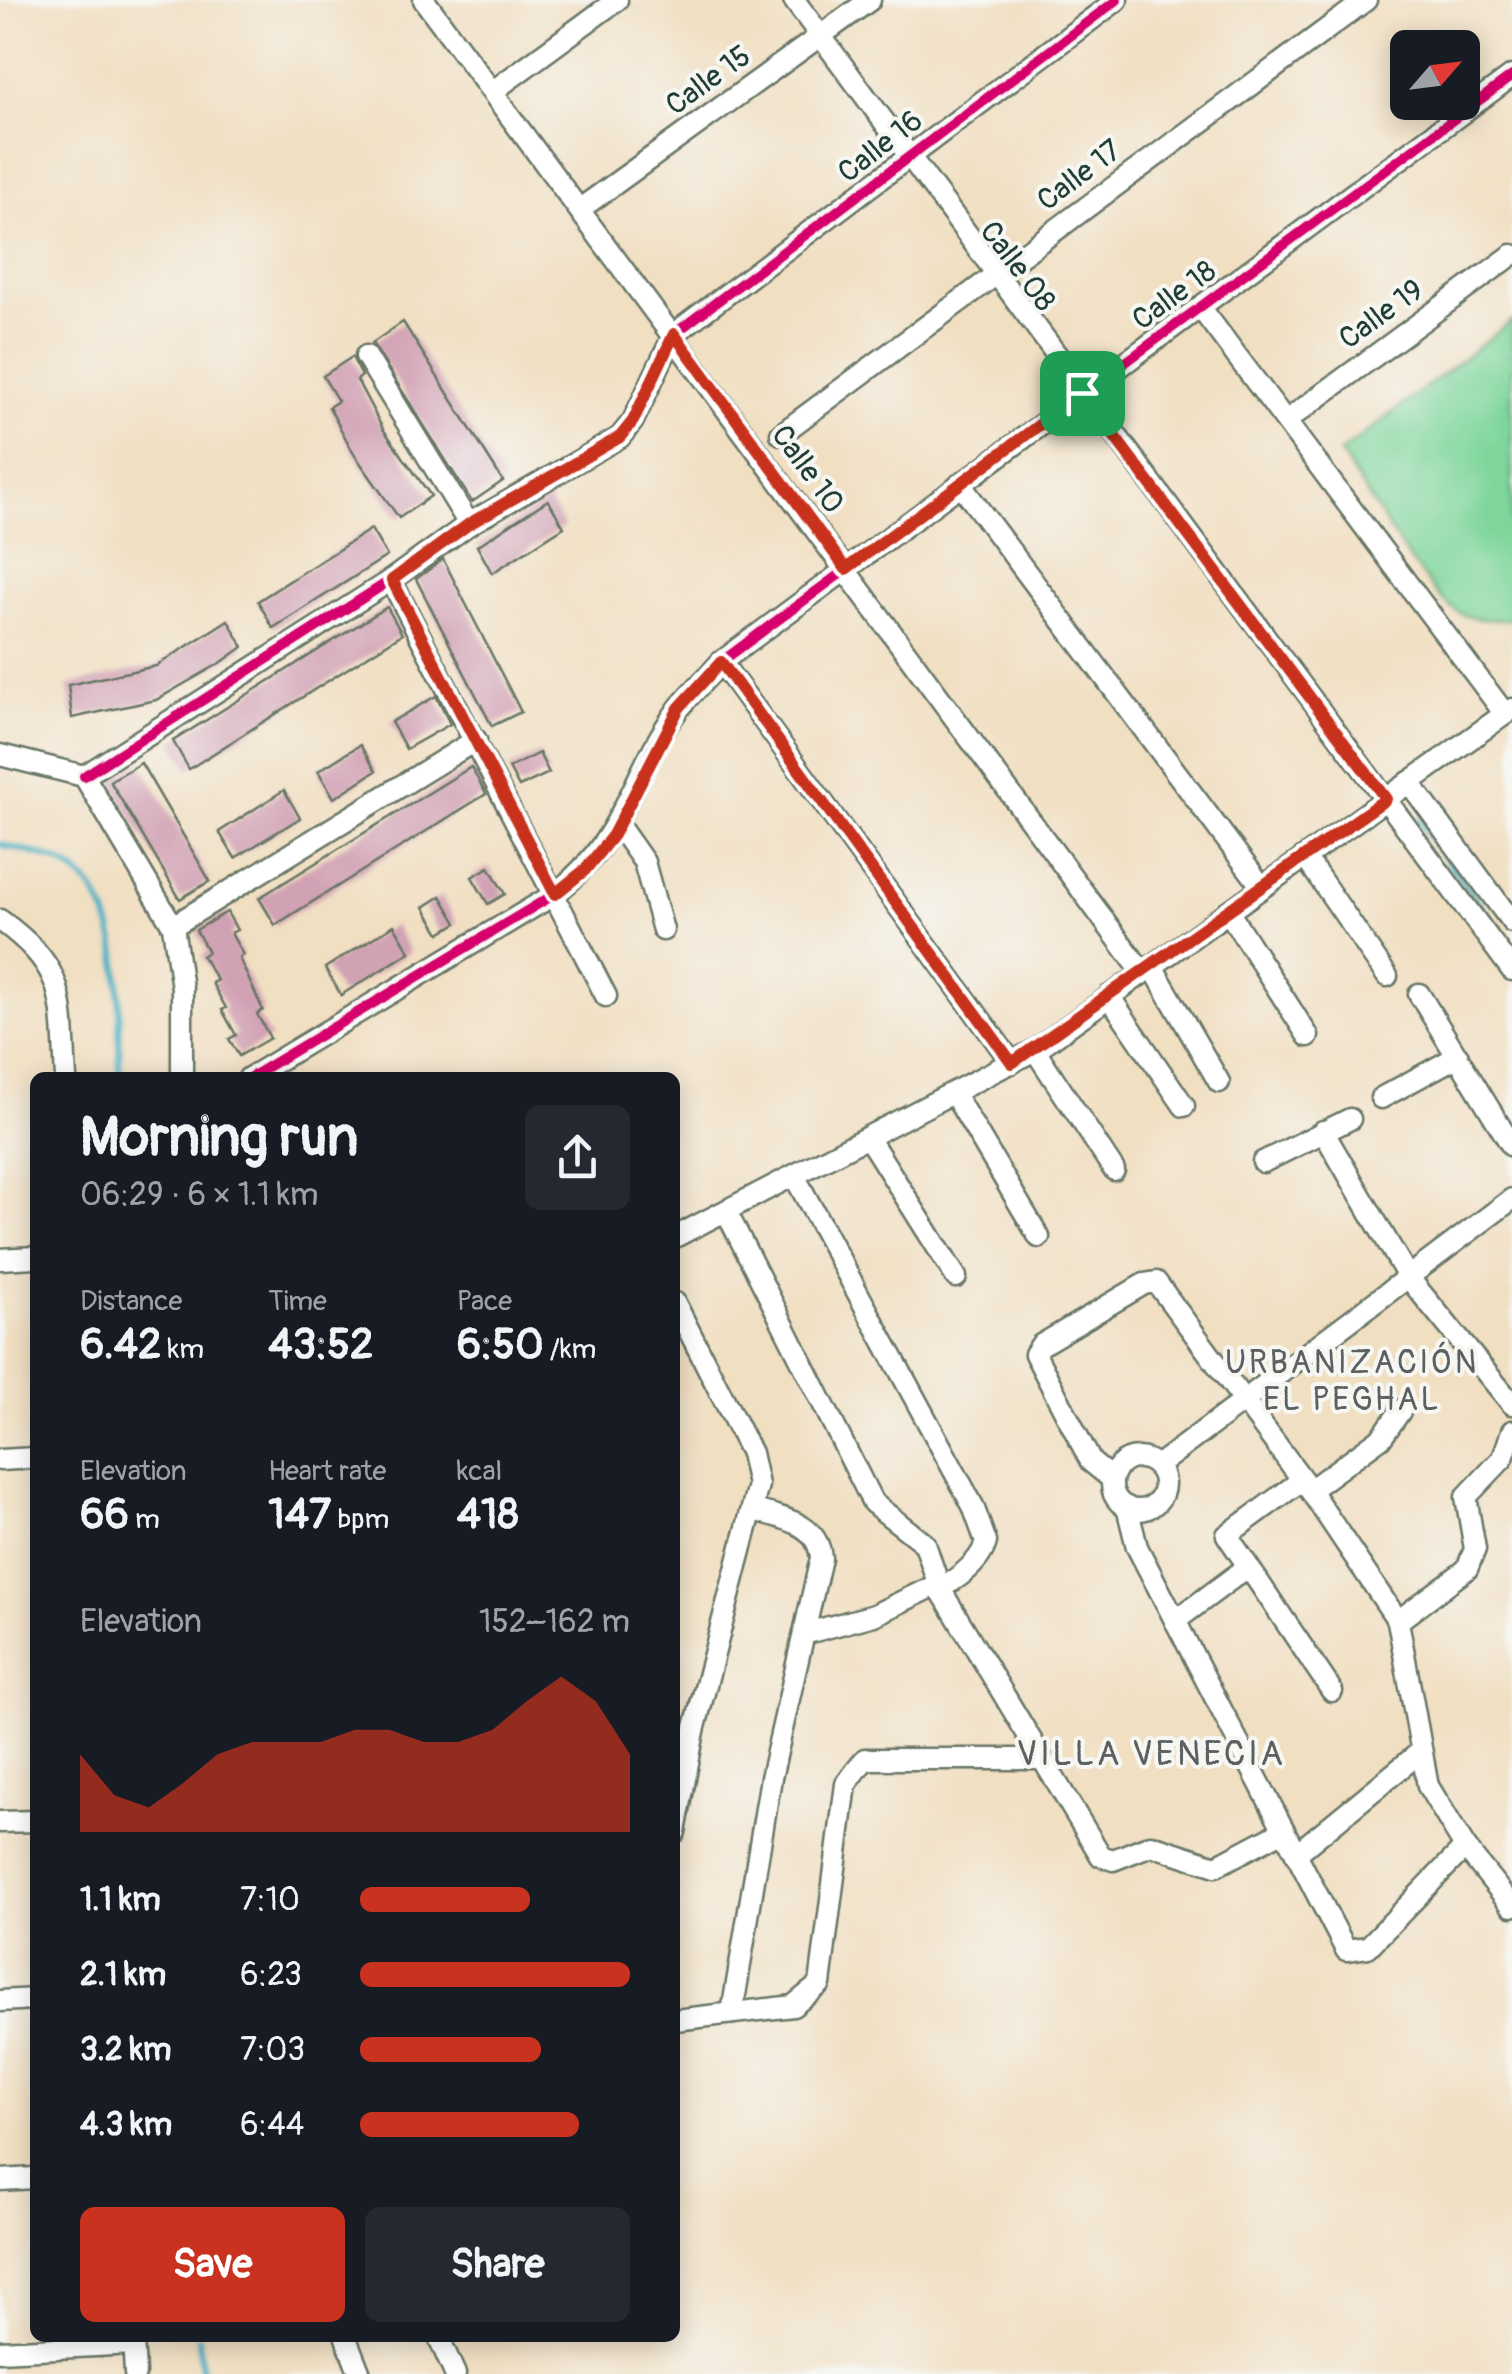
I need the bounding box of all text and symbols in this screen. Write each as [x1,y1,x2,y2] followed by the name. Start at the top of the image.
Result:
[1390,30,1480,120] north arrow
[1390,30,1480,120] map controls
[659,37,758,124] street label: Calle 15
[831,102,930,191] street label: Calle 16
[1030,132,1129,219] street label: Calle 17
[972,214,1064,319] street label: Calle 08
[1125,253,1224,338] street label: Calle 18
[1332,271,1431,357] street label: Calle 19
[1040,351,1125,436] pin
[1055,366,1110,421] icon: arrive
[763,418,852,521] street label: Calle 10
[80,1103,358,1172] text: Morning run
[525,1105,630,1210] button: share
[80,1175,318,1215] text: 06:29 · 6 × 1.1 km
[80,1284,182,1319] text: Distance
[268,1284,327,1319] text: Time
[457,1284,512,1319] text: Pace
[80,1319,161,1371] text: 6.42
[268,1319,374,1371] text: 43:52
[457,1319,544,1371] text: 6:50
[161,1332,204,1367] text: km
[544,1332,596,1367] text: /km
[1225,1341,1479,1420] district label: URBANIZACIÓN EL PEGHAL
[80,1454,187,1489] text: Elevation
[268,1454,386,1489] text: Heart rate
[457,1454,502,1489] text: kcal
[80,1489,129,1541] text: 66
[268,1489,331,1541] text: 147
[457,1489,519,1541] text: 418
[129,1502,160,1537] text: m
[331,1502,389,1537] text: bpm
[80,1602,202,1642] text: Elevation
[479,1602,630,1642] text: 152–162 m
[1016,1732,1286,1776] district label: VILLA VENECIA
[80,1880,161,1920] text: 1.1 km
[240,1880,300,1920] text: 7:10
[80,1955,166,1995] text: 2.1 km
[240,1955,302,1995] text: 6:23
[80,2030,171,2070] text: 3.2 km
[240,2030,305,2070] text: 7:03
[80,2105,172,2145] text: 4.3 km
[240,2105,304,2145] text: 6:44
[80,2207,345,2322] button: Save
[365,2207,630,2322] button: Share

